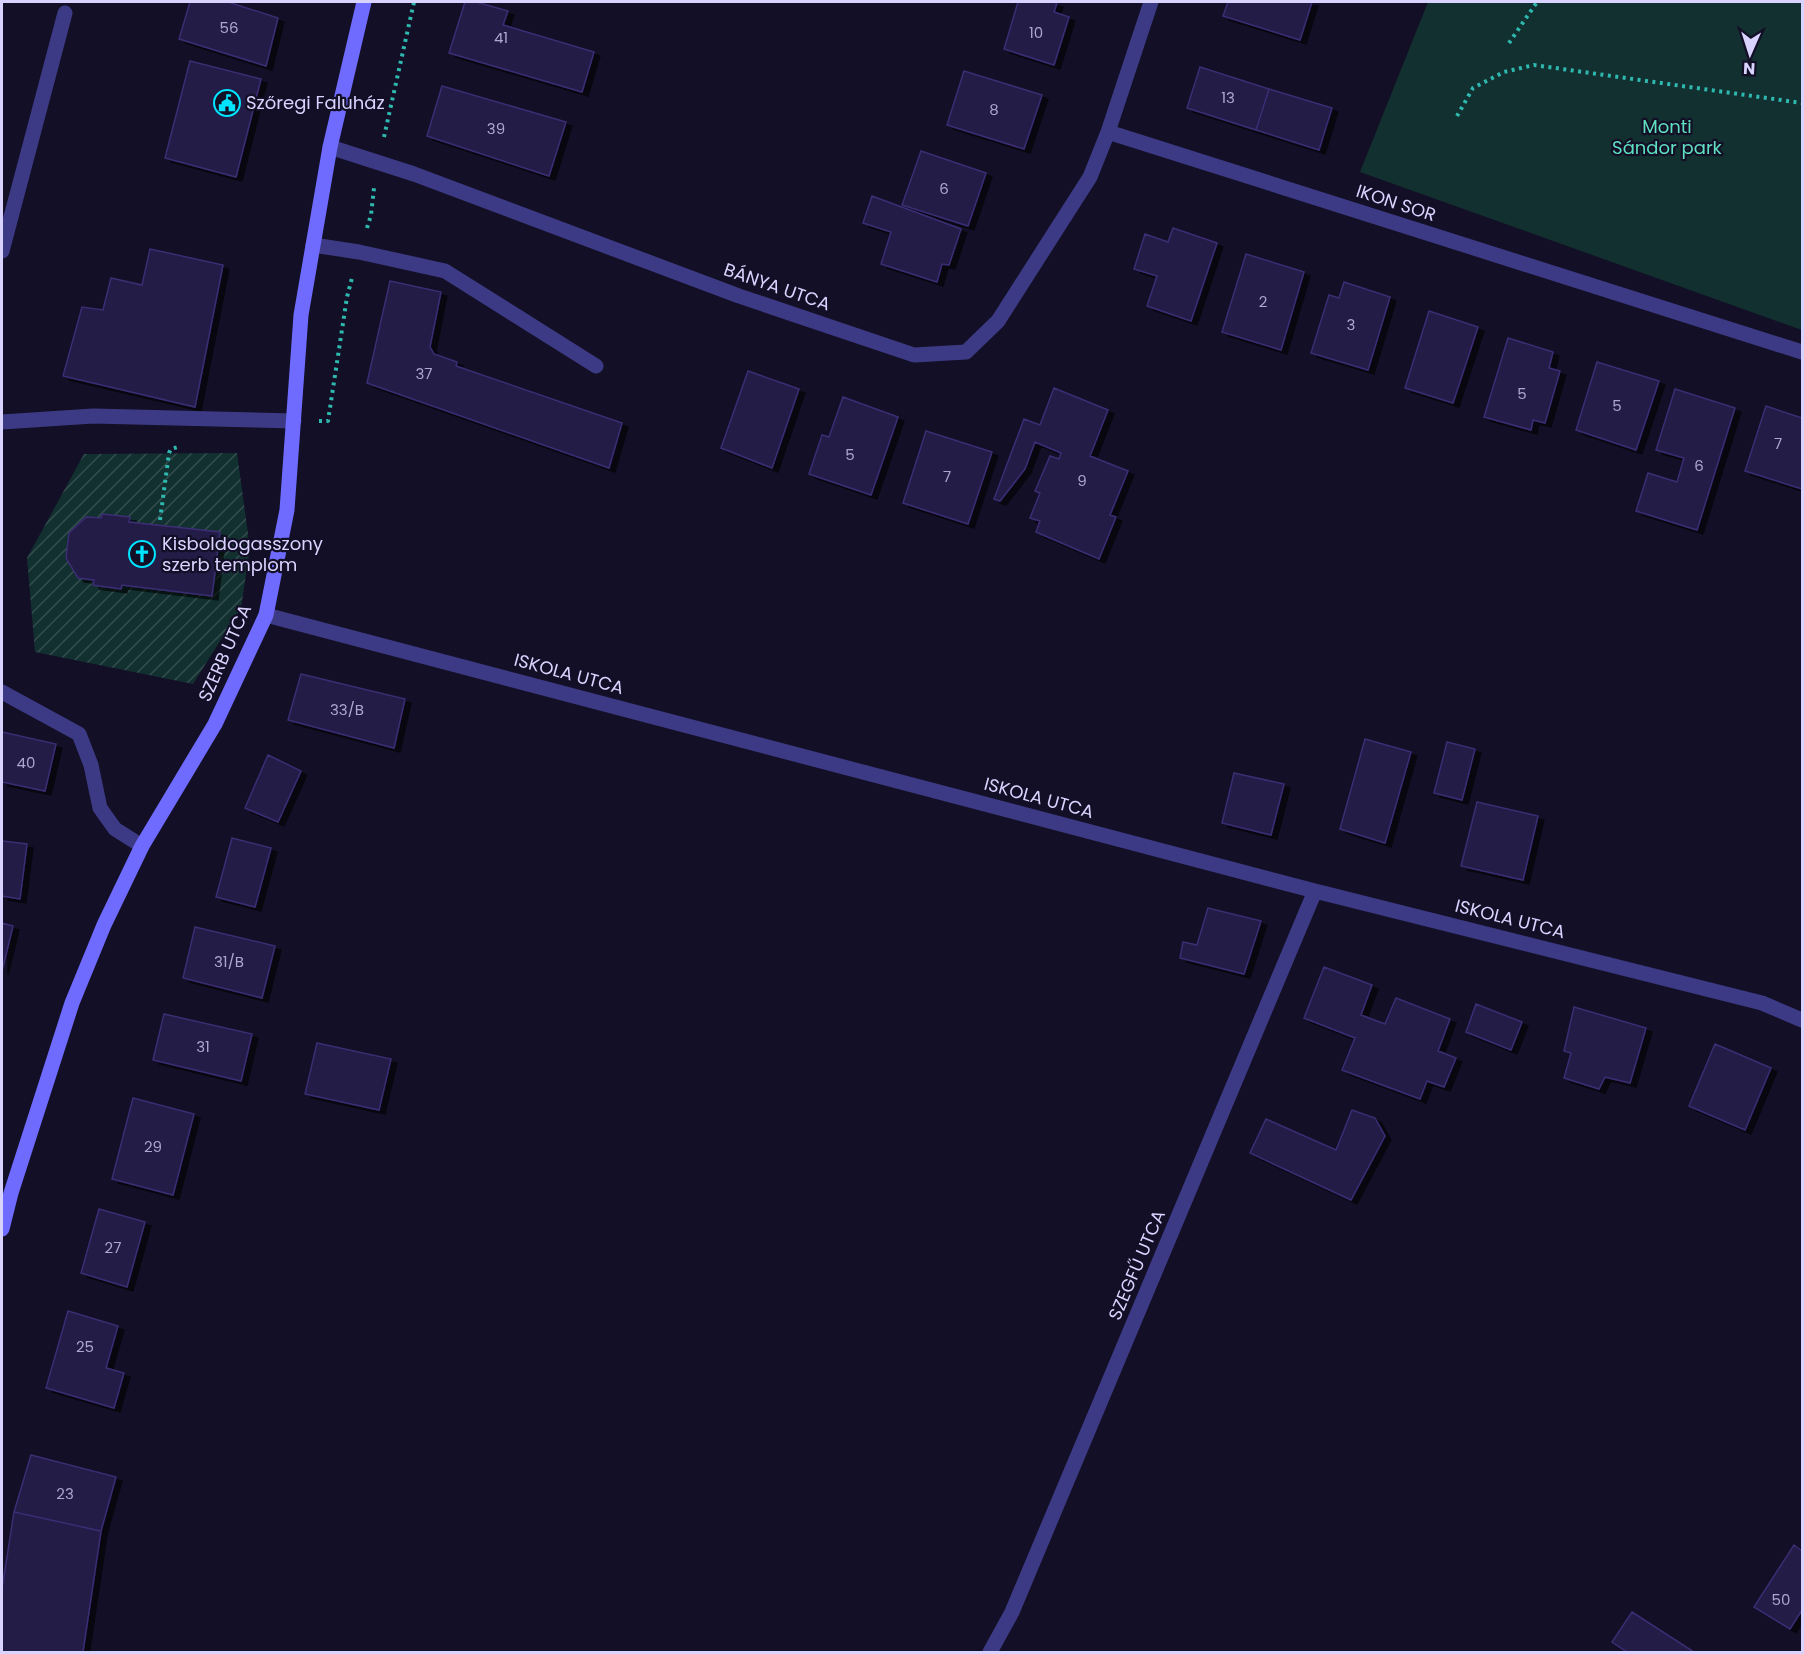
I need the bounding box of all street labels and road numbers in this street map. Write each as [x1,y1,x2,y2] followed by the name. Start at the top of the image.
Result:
[1353,178,1439,227] street label: IKON SOR
[721,257,834,316] street label: BÁNYA UTCA
[192,600,257,705] street label: SZERB UTCA
[512,647,627,700] street label: ISKOLA UTCA
[982,771,1097,824] street label: ISKOLA UTCA
[1452,893,1568,944] street label: ISKOLA UTCA
[1102,1206,1171,1324] street label: SZEGFŰ UTCA

